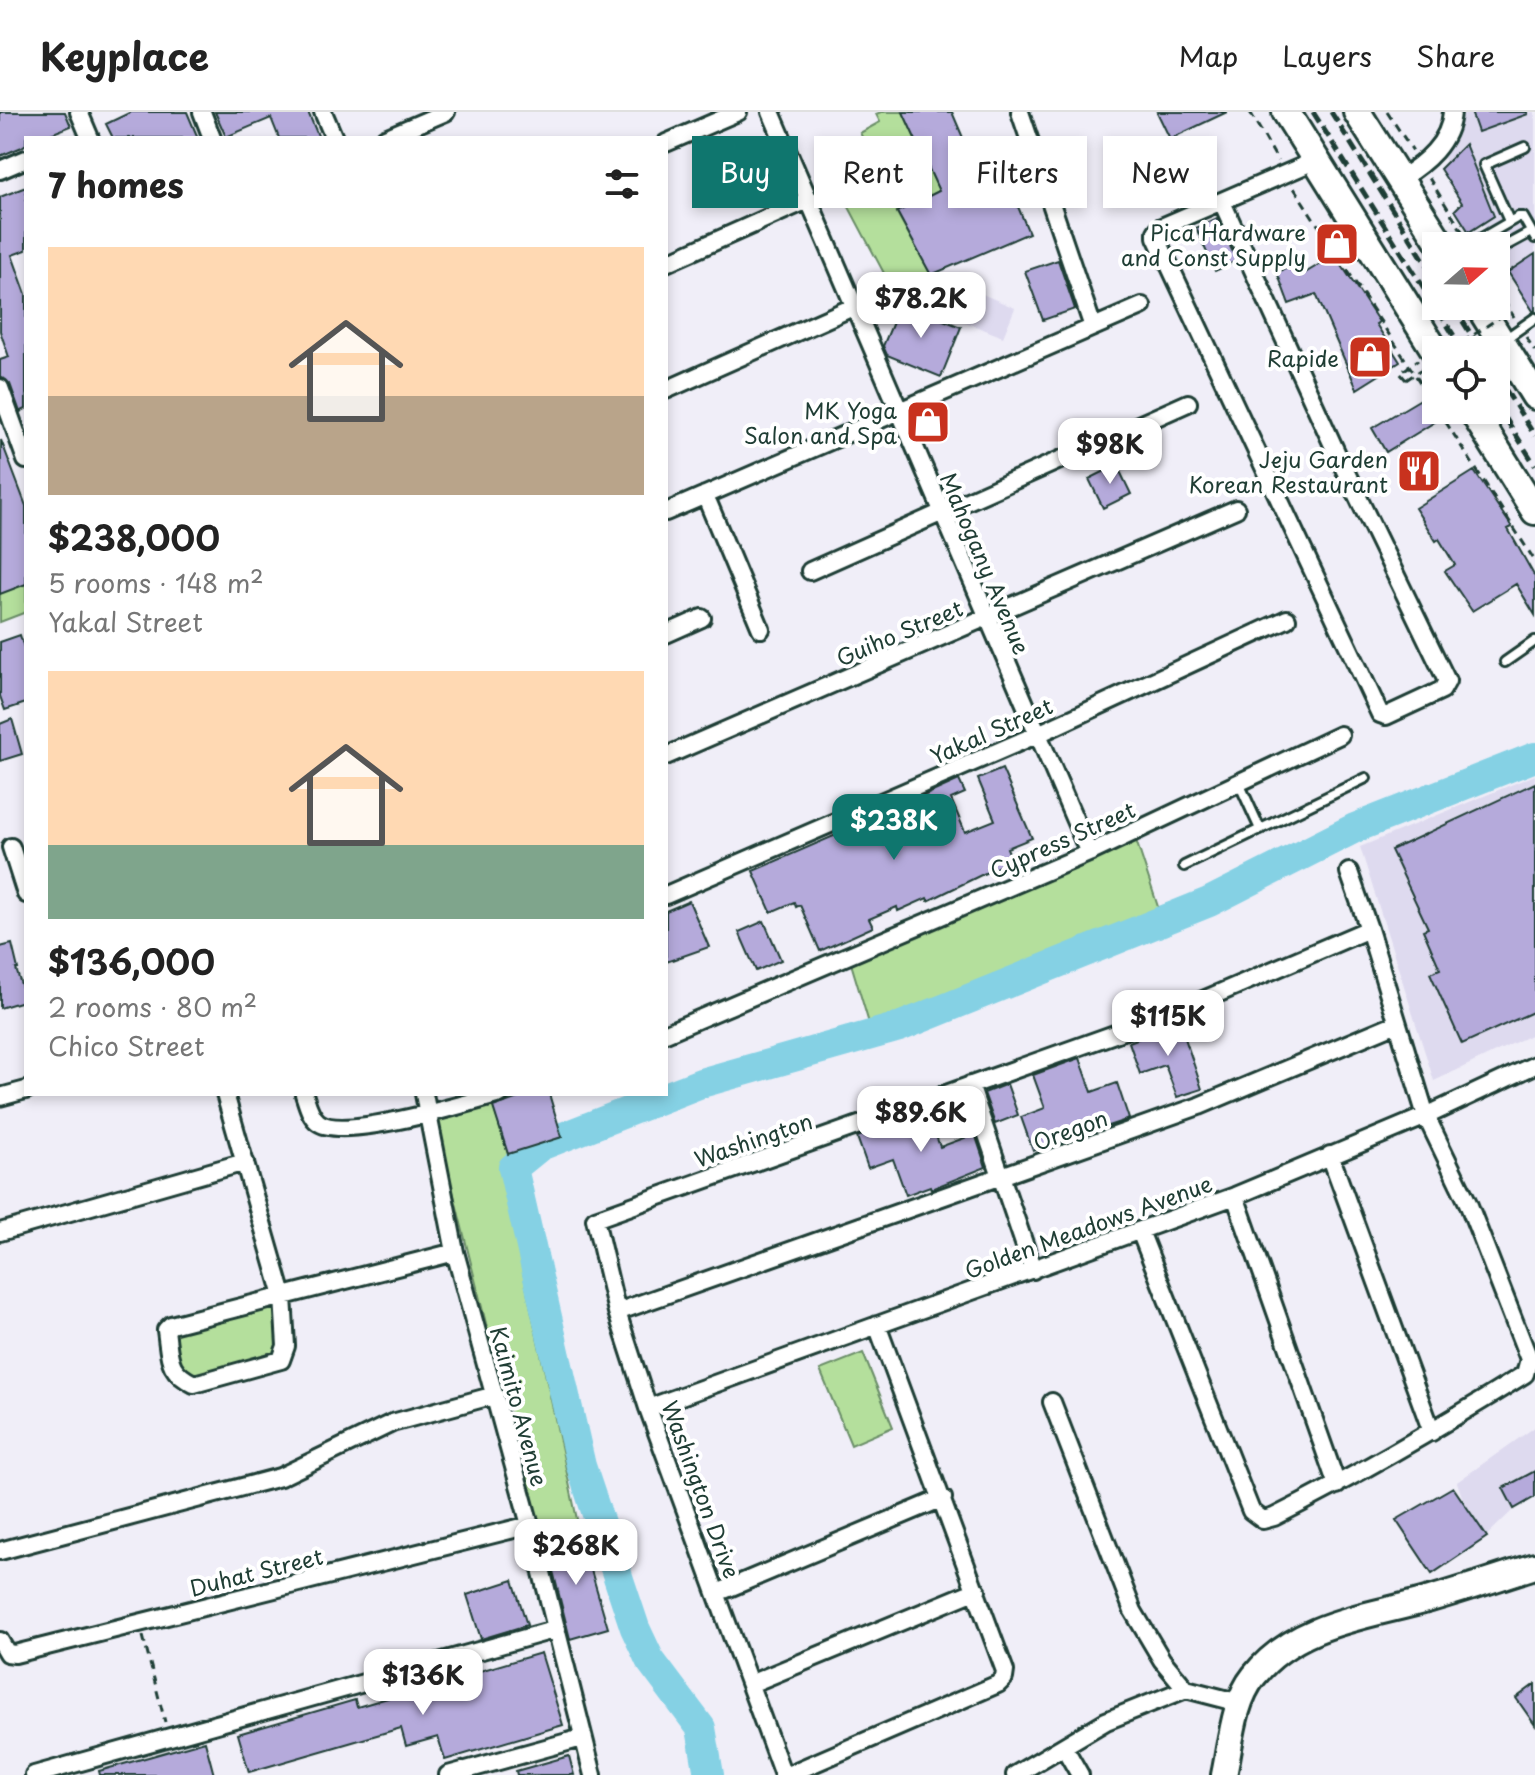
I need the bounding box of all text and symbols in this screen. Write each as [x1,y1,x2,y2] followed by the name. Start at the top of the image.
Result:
[40,27,209,84] text: Keyplace
[1178,34,1238,77] text: Map
[1282,34,1372,77] text: Layers
[1416,34,1495,77] text: Share
[692,136,798,208] chip: Buy
[814,136,932,208] chip: Rent
[948,136,1087,208] chip: Filters
[1103,136,1217,208] chip: New
[48,158,184,210] text: 7 homes
[600,162,644,206] icon: filters
[1121,215,1306,273] place label: Pica Hardware and Const Supply
[1313,220,1361,268] shop icon: Pica Hardware and Const Supply
[1422,232,1510,320] north arrow
[1422,232,1510,424] map controls
[856,272,986,340] pin: $78.2K
[875,278,967,317] text: $78.2K
[274,299,418,443] icon: home
[1346,333,1394,381] shop icon: Rapide
[1422,336,1510,424] button: locate
[1267,341,1339,374] place label: Rapide
[744,393,898,451] place label: MK Yoga Salon and Spa
[904,398,952,446] shop icon: MK Yoga Salon and Spa
[1063,418,1157,486] pin: $98K
[1076,424,1144,463] text: $98K
[1189,442,1388,500] place label: Jeju Garden Korean Restaurant
[1395,447,1443,495] restaurant icon: Jeju Garden Korean Restaurant
[933,467,1039,659] street label: Mahogany Avenue
[48,511,220,563] text: $238,000
[48,563,264,602] text: 5 rooms · 148 m²
[830,590,968,674] street label: Guiho Street
[48,602,203,641] text: Yakal Street
[924,688,1058,772] street label: Yakal Street
[274,723,418,867] icon: home
[984,792,1140,886] street label: Cypress Street
[838,794,950,862] pin: $238K
[850,800,938,839] text: $238K
[48,935,215,987] text: $136,000
[48,987,257,1026] text: 2 rooms · 80 m²
[1112,990,1224,1058] pin: $115K
[1130,996,1206,1035] text: $115K
[48,1026,205,1065] text: Chico Street
[856,1086,986,1154] pin: $89.6K
[875,1092,967,1131] text: $89.6K
[1028,1100,1112,1158] street label: Oregon
[689,1103,817,1175] street label: Washington
[960,1166,1216,1286] street label: Golden Meadows Avenue
[483,1322,557,1490] street label: Kaimito Avenue
[655,1395,749,1583] street label: Washington Drive
[520,1519,632,1587] pin: $268K
[532,1525,620,1564] text: $268K
[186,1539,326,1603] street label: Duhat Street
[367,1649,479,1717] pin: $136K
[382,1655,464,1694] text: $136K

